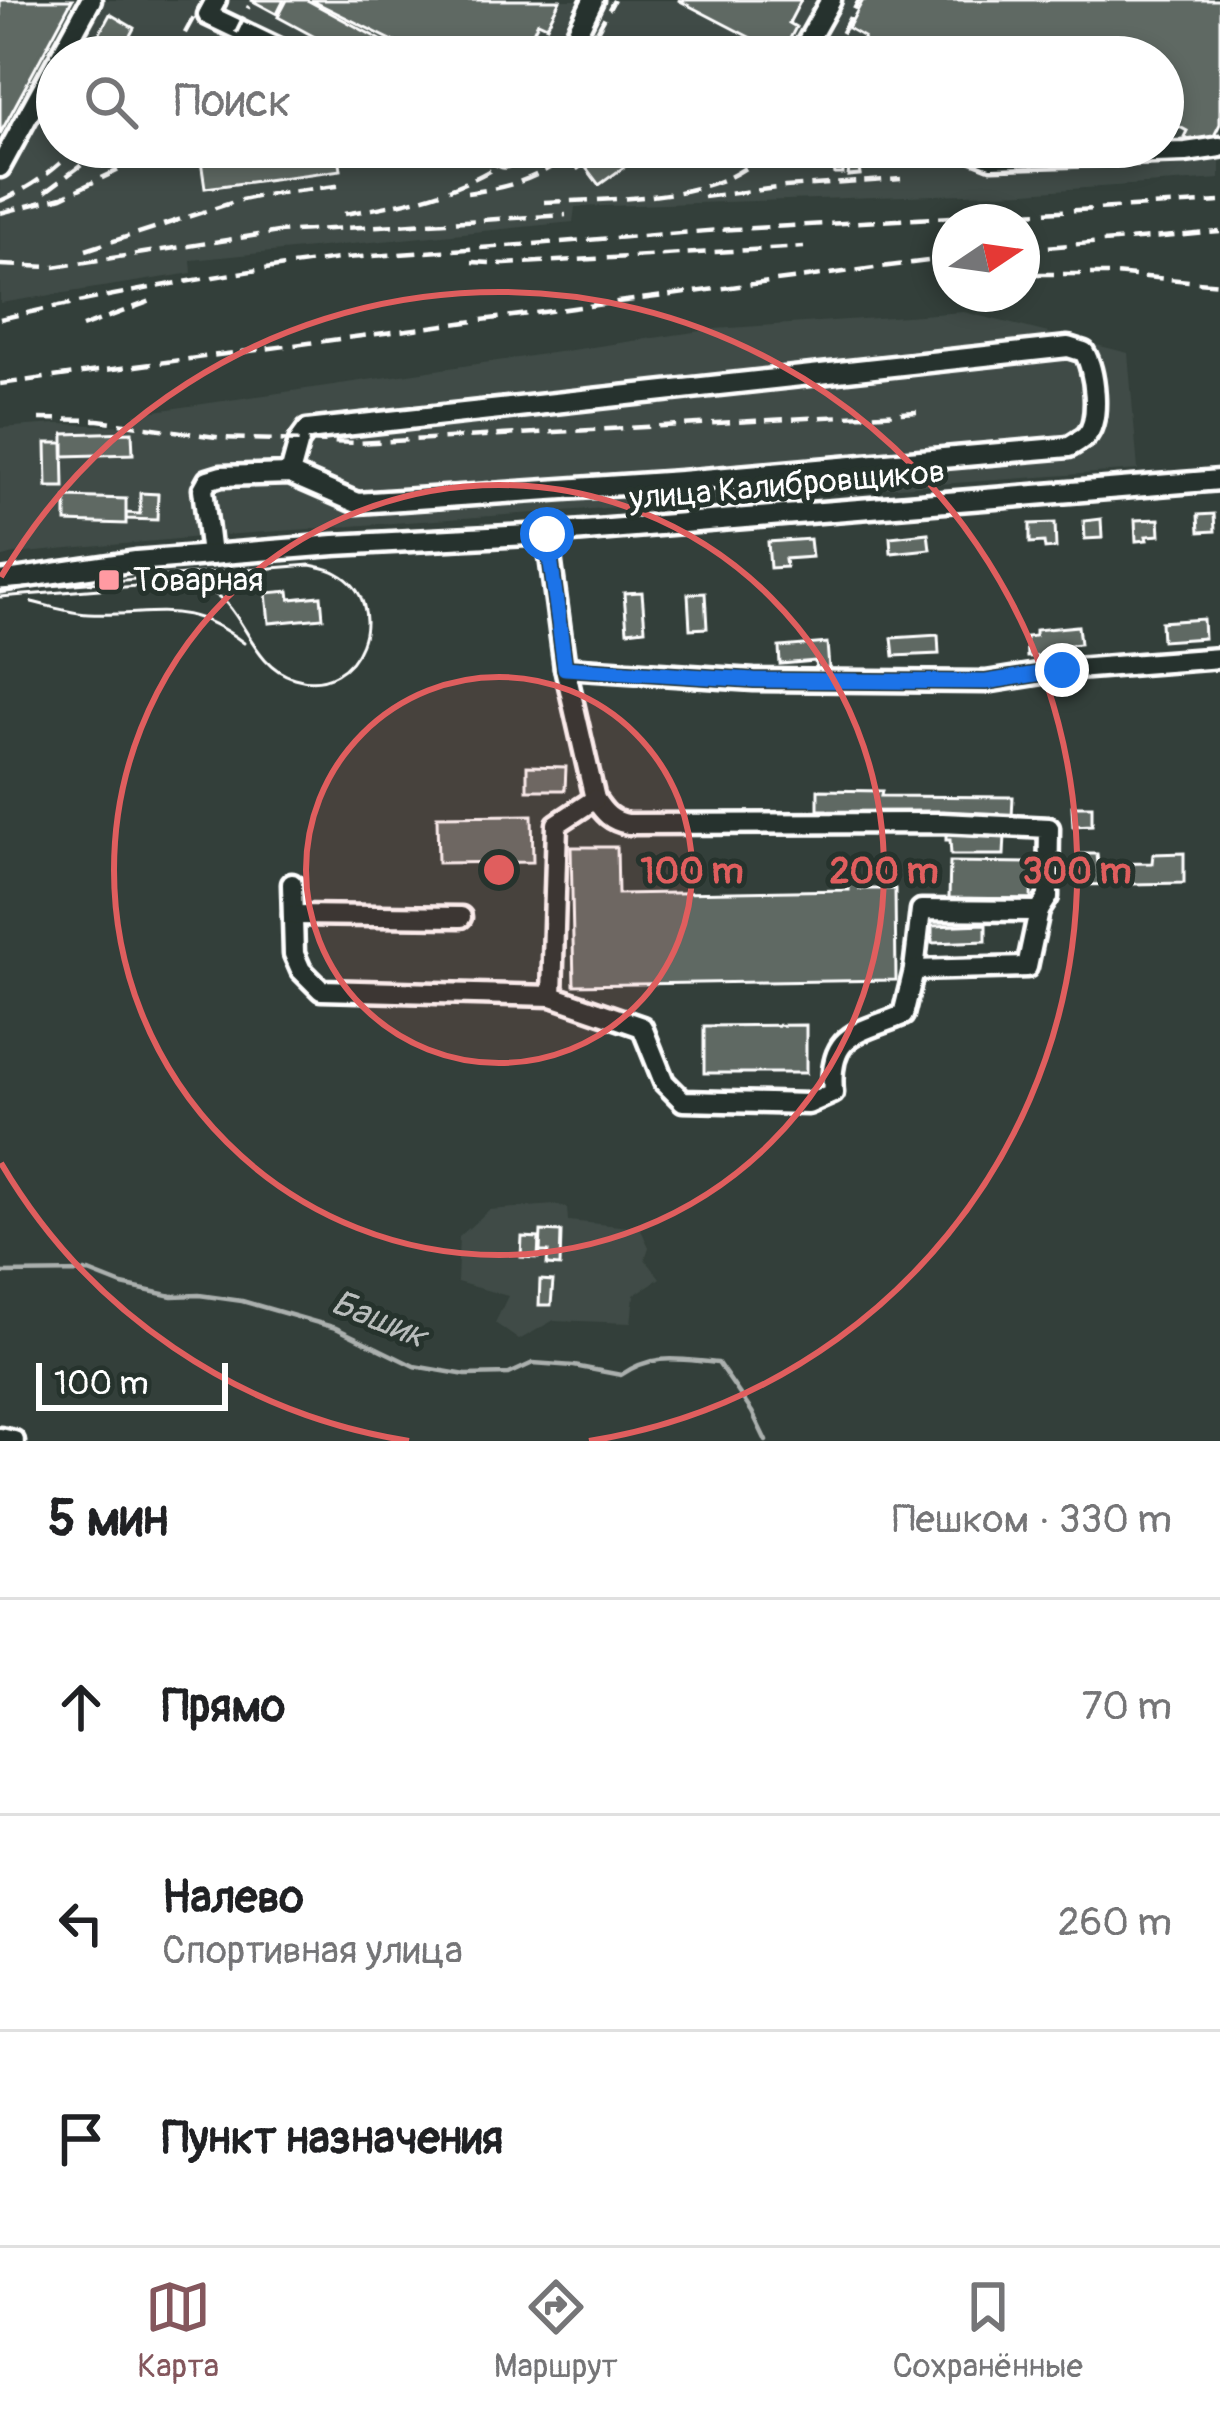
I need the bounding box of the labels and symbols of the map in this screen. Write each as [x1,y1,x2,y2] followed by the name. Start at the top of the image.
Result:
[932,204,1040,312] north arrow
[627,451,946,519] street label: улица Калибровщиков
[520,507,574,561] route start
[133,560,264,601] place label: Товарная
[96,567,122,593] marker: Товарная
[1035,643,1089,697] route end
[478,849,520,891] centre of rings
[640,849,744,894] text: 100 m
[829,849,939,894] text: 200 m
[1022,849,1132,894] text: 300 m
[325,1280,436,1360] water label: Башик
[36,1357,228,1410] scale bar

